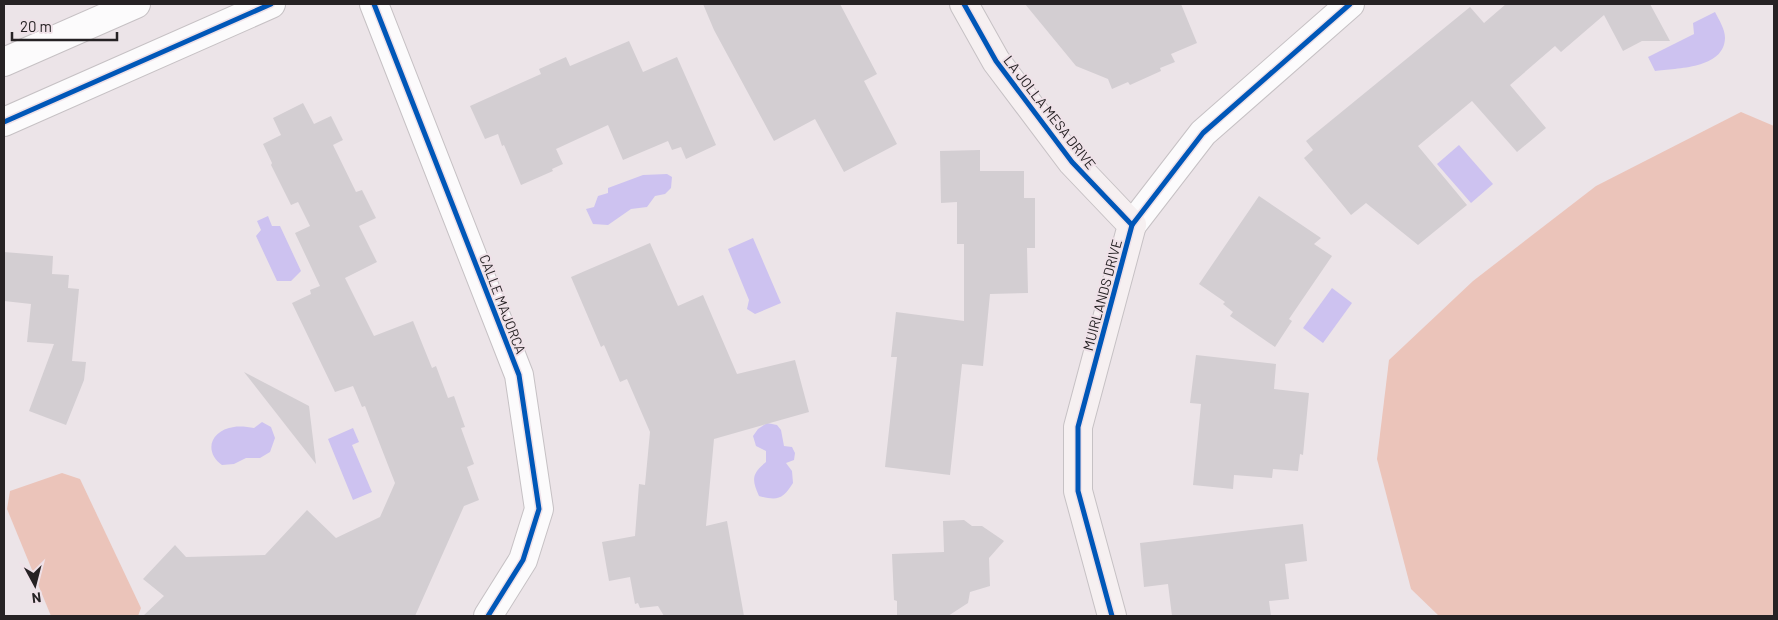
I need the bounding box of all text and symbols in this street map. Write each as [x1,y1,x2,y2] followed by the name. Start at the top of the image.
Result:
[12,10,118,42] scale bar
[20,17,52,35] text: 20 m
[1000,52,1100,172] street label: LA JOLLA MESA DRIVE
[1079,237,1125,353] street label: MUIRLANDS DRIVE
[476,252,530,357] street label: CALLE MAJORCA
[10,560,60,610] north arrow
[31,589,42,607] text: N

